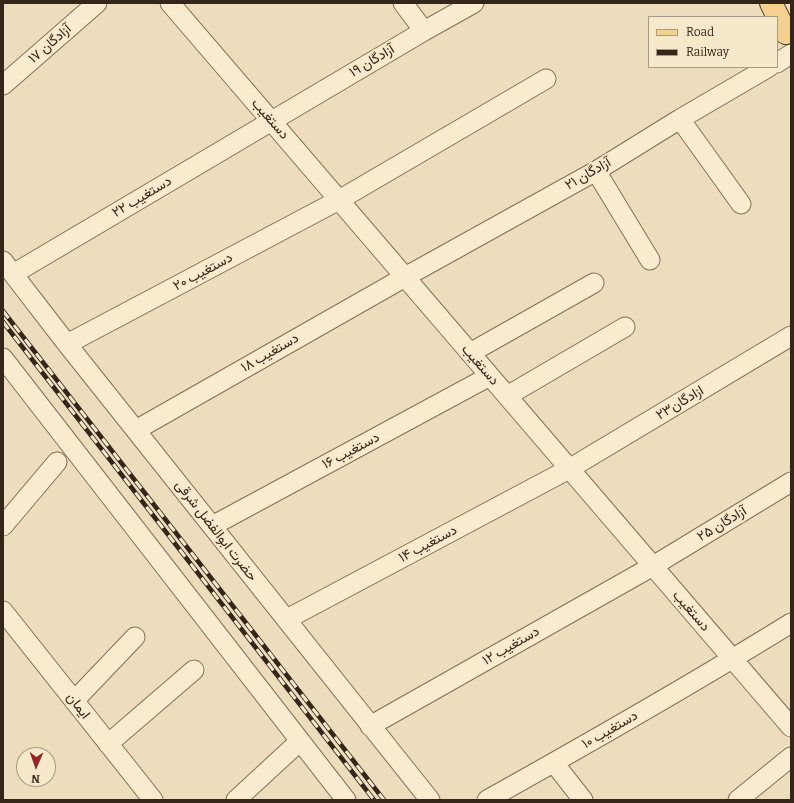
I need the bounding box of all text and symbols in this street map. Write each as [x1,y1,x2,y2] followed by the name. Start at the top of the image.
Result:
[648,16,778,68] legend
[25,21,75,67] street label: ۱۷ آزادگان
[686,25,714,39] text: Road
[346,41,398,81] street label: ۱۹ آزادگان
[686,45,729,59] text: Railway
[248,95,292,143] street label: دستغیب
[562,154,614,194] street label: ۲۱ آزادگان
[109,173,175,221] street label: دستغیب ۲۲
[170,249,236,295] street label: دستغیب ۲۰
[238,330,302,376] street label: دستغیب ۱۸
[458,341,502,389] street label: دستغیب
[653,382,707,424] street label: ۲۳ازادگان
[319,429,383,473] street label: دستغیب ۱۶
[171,477,261,585] street label: حضرت ابوالفضل شرقی
[694,503,750,545] street label: ۲۵ آزادگان
[396,522,460,566] street label: دستغیب ۱۴
[669,587,713,635] street label: دستغیب
[480,623,542,669] street label: دستغیب ۱۲
[63,689,93,723] street label: ایمان
[579,707,641,753] street label: دستغیب ۱۰
[16,747,56,787] north arrow
[31,772,40,785] text: N

